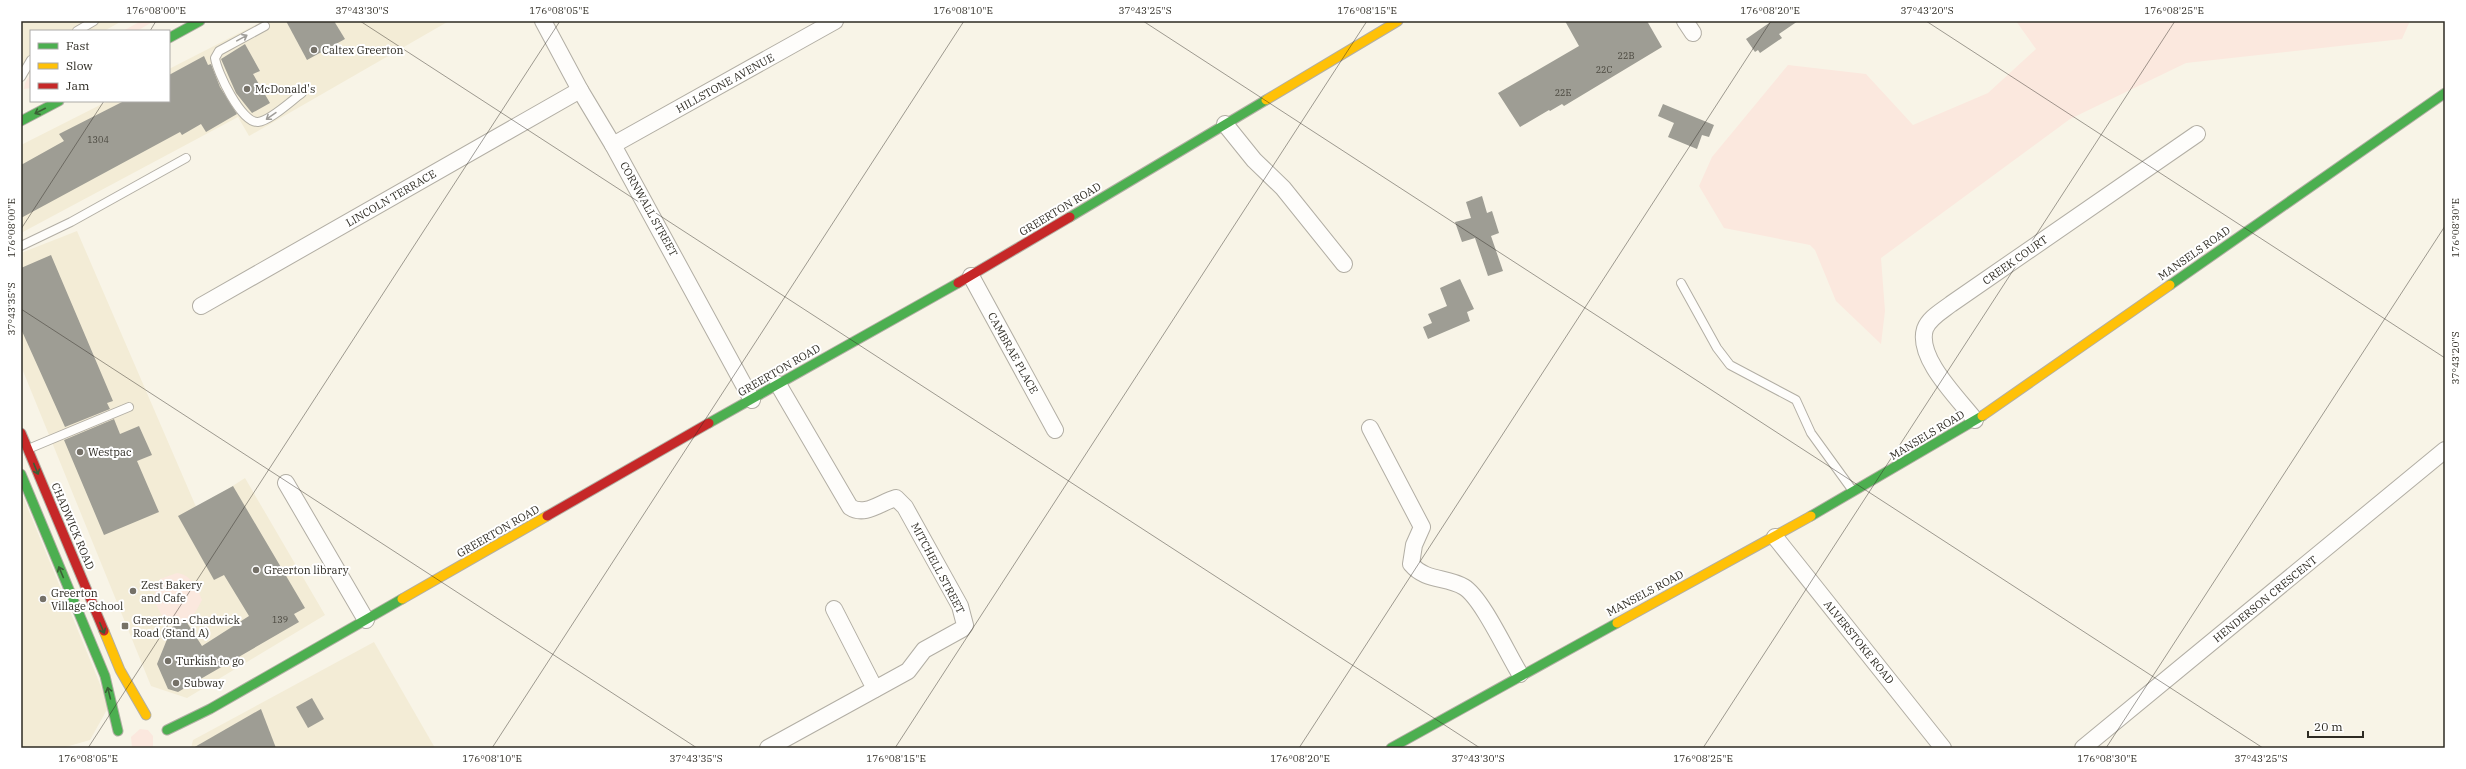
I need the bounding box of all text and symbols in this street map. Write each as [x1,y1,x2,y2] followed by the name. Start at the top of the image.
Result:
[126,4,186,17] text: 176°08'00"E
[335,4,389,17] text: 37°43'30"S
[529,4,589,17] text: 176°08'05"E
[933,4,993,17] text: 176°08'10"E
[1118,4,1172,17] text: 37°43'25"S
[1337,4,1397,17] text: 176°08'15"E
[1740,4,1800,17] text: 176°08'20"E
[1900,4,1954,17] text: 37°43'20"S
[2144,4,2204,17] text: 176°08'25"E
[30,30,170,102] legend
[236,34,248,42] one-way arrow
[66,38,90,53] text: Fast
[322,43,403,57] place label: Caltex Greerton
[309,45,319,55] marker: Caltex Greerton
[673,50,777,116] street label: HILLSTONE AVENUE
[1618,50,1634,61] house number: 22B
[66,58,93,73] text: Slow
[1596,64,1612,75] house number: 22C
[66,78,90,93] text: Jam
[255,82,315,96] place label: McDonald's
[242,84,252,94] marker: McDonald's
[1555,87,1572,98] house number: 22E
[34,108,46,115] one-way arrow
[265,112,276,120] one-way arrow
[87,134,109,145] house number: 1304
[617,159,681,259] street label: CORNWALL STREET
[343,166,439,230] street label: LINCOLN TERRACE
[1017,179,1104,239] street label: GREERTON ROAD
[5,198,18,258] text: 176°08'00"E
[2449,198,2462,258] text: 176°08'30"E
[2155,223,2233,283] street label: MANSELS ROAD
[1980,232,2050,288] street label: CREEK COURT
[5,282,18,336] text: 37°43'35"S
[985,310,1041,396] street label: CAMBRAE PLACE
[2449,331,2462,385] text: 37°43'20"S
[735,341,823,399] street label: GREERTON ROAD
[1887,407,1967,463] street label: MANSELS ROAD
[88,445,132,459] place label: Westpac
[75,447,85,457] marker: Westpac
[32,462,40,474] one-way arrow
[48,480,98,572] street label: CHADWICK ROAD
[454,502,542,560] street label: GREERTON ROAD
[908,520,968,616] street label: MITCHELL STREET
[2210,553,2320,645] street label: HENDERSON CRESCENT
[264,563,349,577] place label: Greerton library
[251,565,261,575] marker: Greerton library
[57,567,65,579] one-way arrow
[1604,567,1686,619] street label: MANSELS ROAD
[141,578,202,605] place label: Zest Bakery and Cafe
[51,586,123,613] place label: Greerton Village School
[128,586,138,596] marker: Zest Bakery and Cafe
[38,594,48,604] marker: Greerton Village School
[1821,597,1897,687] street label: ALVERSTOKE ROAD
[133,613,241,640] place label: Greerton - Chadwick Road (Stand A)
[272,614,288,625] house number: 139
[98,621,106,633] one-way arrow
[120,621,130,631] marker: Greerton - Chadwick Road (Stand A)
[176,654,244,668] place label: Turkish to go
[163,656,173,666] marker: Turkish to go
[184,676,224,690] place label: Subway
[171,678,181,688] marker: Subway
[105,687,112,700] one-way arrow
[2308,713,2363,739] scale bar
[2314,719,2343,734] text: 20 m
[58,752,118,765] text: 176°08'05"E
[462,752,522,765] text: 176°08'10"E
[669,752,723,765] text: 37°43'35"S
[866,752,926,765] text: 176°08'15"E
[1270,752,1330,765] text: 176°08'20"E
[1451,752,1505,765] text: 37°43'30"S
[1673,752,1733,765] text: 176°08'25"E
[2077,752,2137,765] text: 176°08'30"E
[2234,752,2288,765] text: 37°43'25"S

